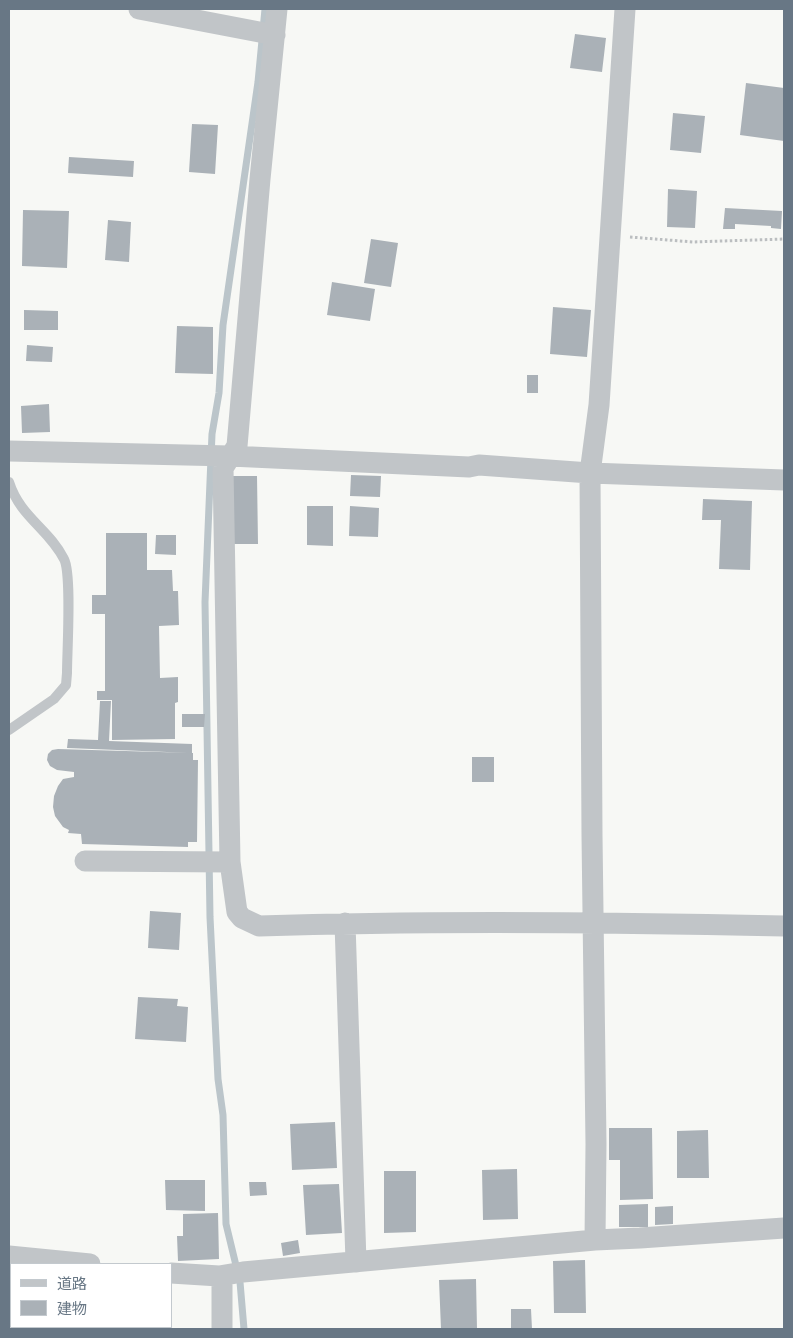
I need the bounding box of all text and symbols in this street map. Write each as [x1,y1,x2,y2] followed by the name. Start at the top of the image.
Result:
[10,1263,172,1328] legend
[57,1274,87,1292] text: 道路
[57,1299,87,1317] text: 建物

